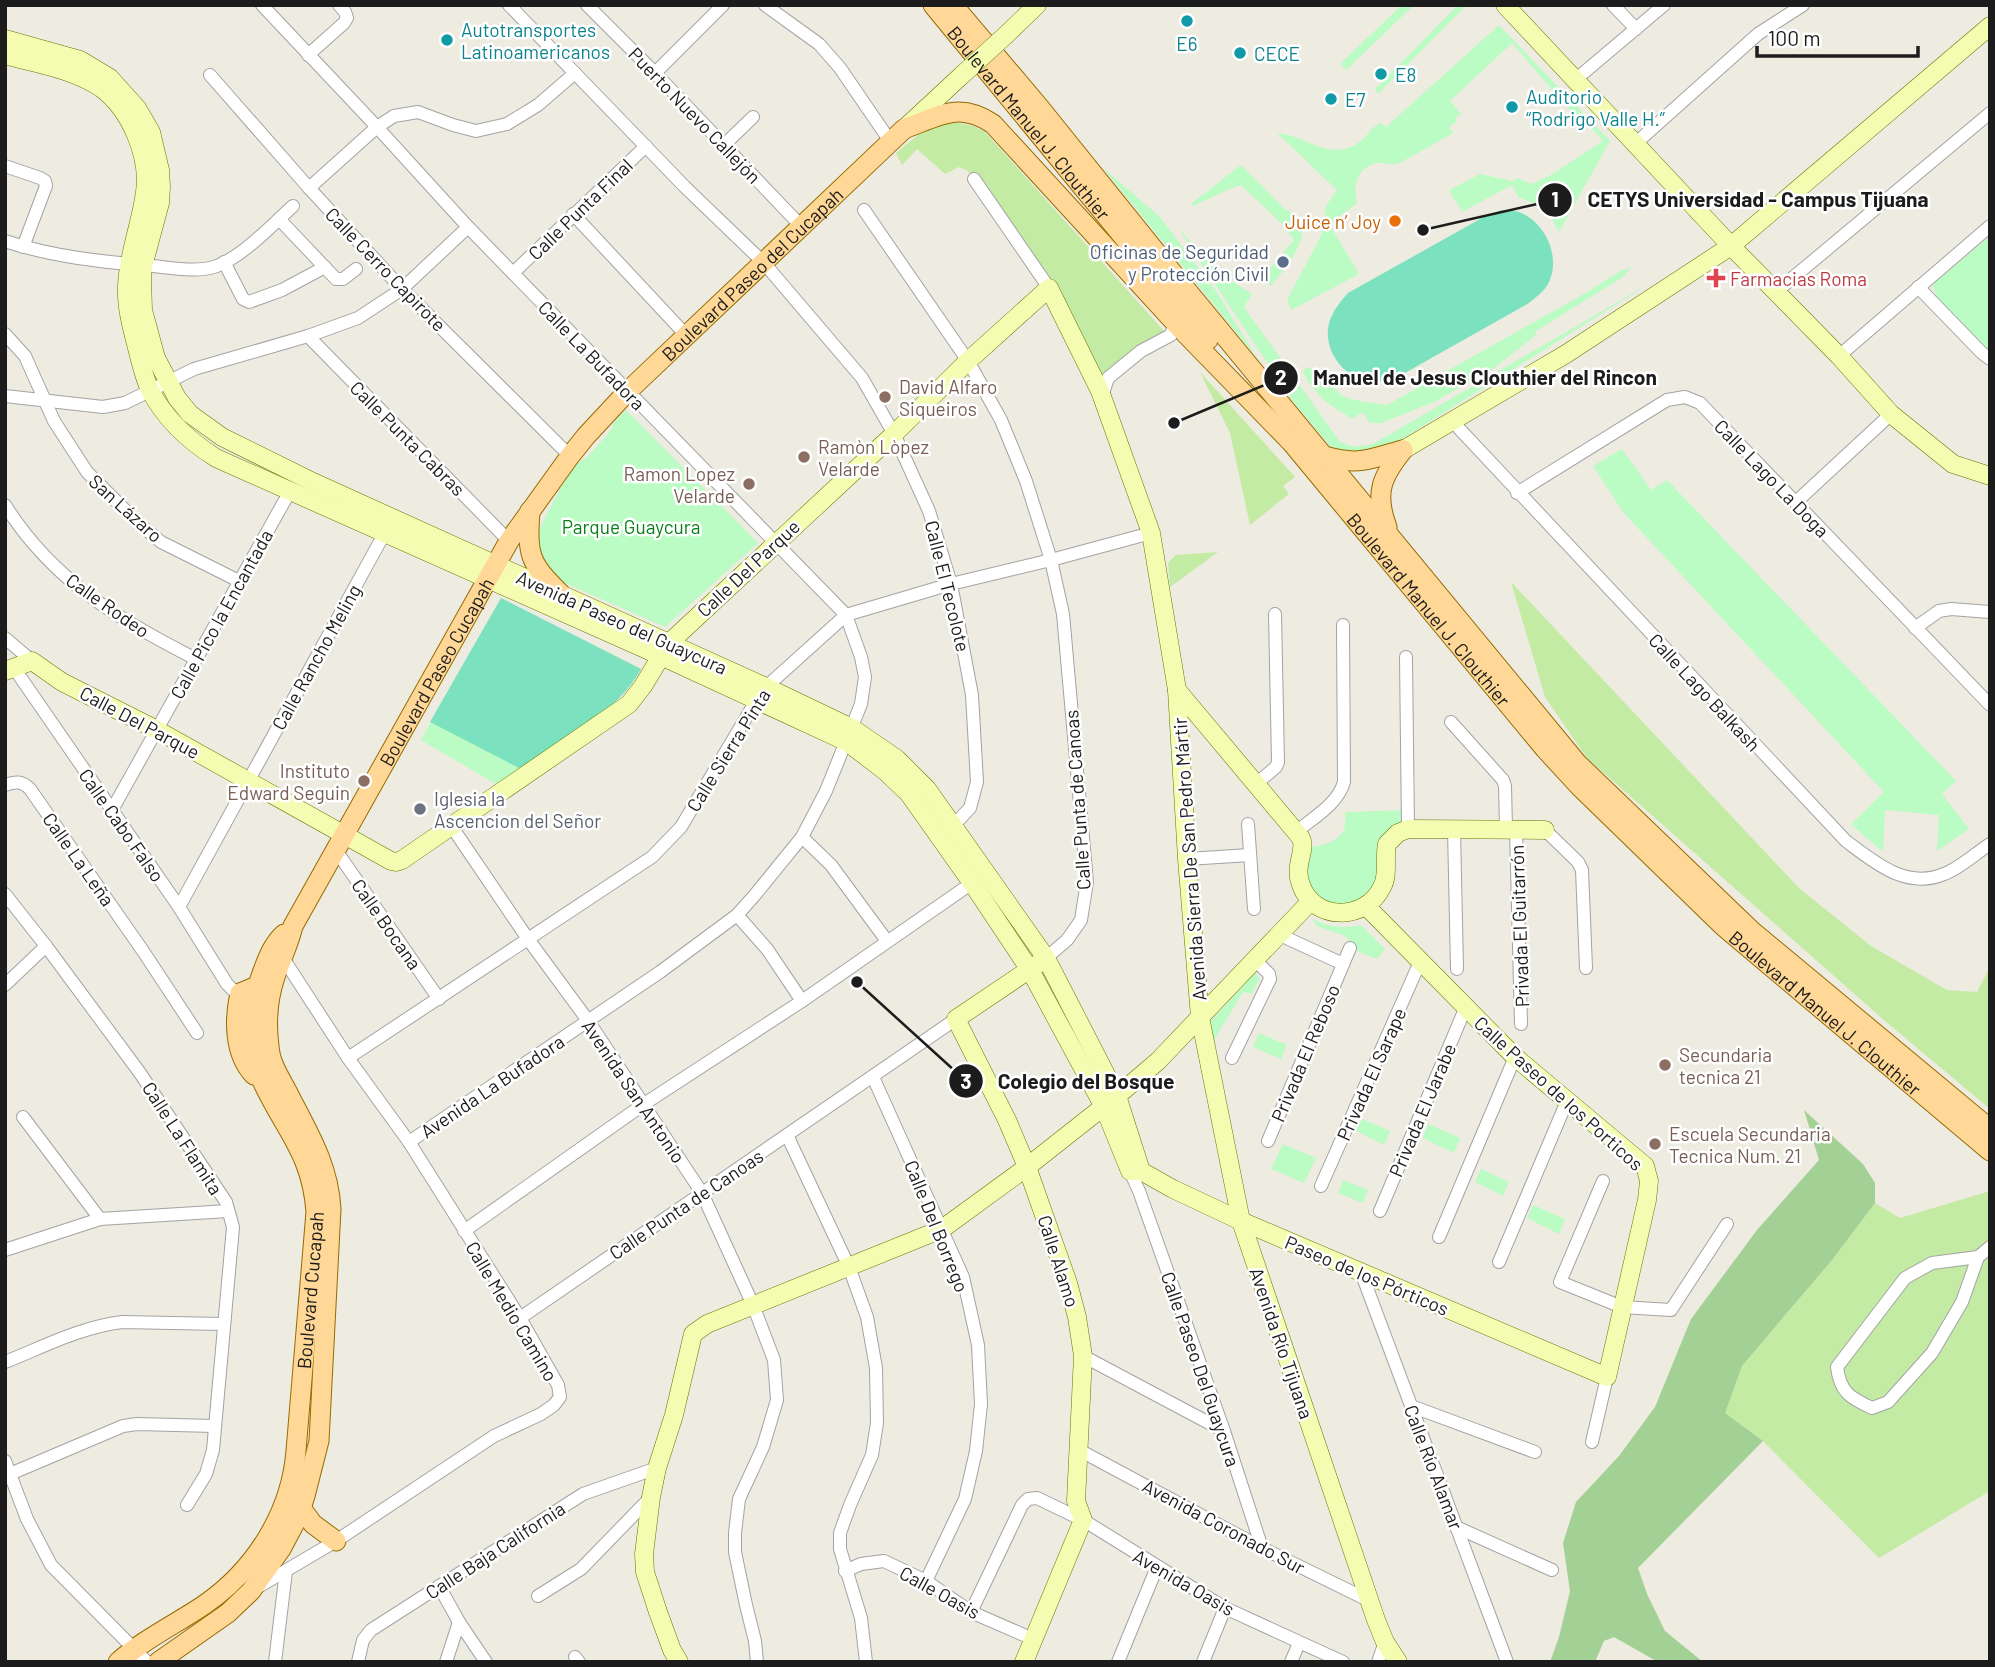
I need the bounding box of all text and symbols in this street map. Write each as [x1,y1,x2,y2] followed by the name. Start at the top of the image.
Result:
[1179,13,1195,29] marker: E6
[1757,14,1918,58] scale bar
[461,18,610,63] place label: Autotransportes Latinoamericanos
[943,21,1116,224] street label: Boulevard Manuel J. Clouthier
[1768,25,1821,50] text: 100 m
[439,32,455,48] marker: Autotransportes Latinoamericanos
[1176,32,1198,55] place label: E6
[624,42,766,188] street label: Puerto Nuevo Callejón
[1254,42,1300,65] place label: CECE
[1232,45,1248,61] marker: CECE
[1395,63,1416,86] place label: E8
[1373,66,1389,82] marker: E8
[1526,85,1666,130] place label: Auditorio “Rodrigo Valle H.”
[1345,88,1365,111] place label: E7
[1323,91,1339,107] marker: E7
[1504,99,1520,115] marker: Auditorio “Rodrigo Valle H.”
[523,154,637,264] street label: Calle Punta Final
[1538,179,1942,221] callout: CETYS Universidad - Campus Tijuana
[656,182,847,365] street label: Boulevard Paseo del Cucapah
[1551,186,1559,211] text: 1
[1587,186,1929,211] text: CETYS Universidad - Campus Tijuana
[321,202,451,336] street label: Calle Cerro Capirote
[1285,210,1381,233] place label: Juice n’ Joy
[1387,213,1403,229] marker: Juice n’ Joy
[1090,240,1269,285] place label: Oficinas de Seguridad y Protección Civil
[1275,254,1291,270] marker: Oficinas de Seguridad y Protección Civil
[1730,267,1867,290] place label: Farmacias Roma
[1708,270,1724,286] marker: Farmacias Roma
[534,295,650,415] street label: Calle La Bufadora
[1264,357,1671,399] callout: Manuel de Jesus Clouthier del Rincon
[1275,364,1287,389] text: 2
[1313,364,1657,389] text: Manuel de Jesus Clouthier del Rincon
[899,375,997,420] place label: David Alfaro Siqueiros
[346,376,470,500] street label: Calle Punta Cabras
[877,389,893,405] marker: David Alfaro Siqueiros
[1710,414,1834,542] street label: Calle Lago La Doga
[818,435,929,480] place label: Ramòn Lòpez Velarde
[796,449,812,465] marker: Ramòn Lòpez Velarde
[624,462,735,507] place label: Ramon Lopez Velarde
[85,469,167,547] street label: San Lázaro
[741,476,757,492] marker: Ramon Lopez Velarde
[1343,508,1516,710] street label: Boulevard Manuel J. Clouthier
[562,515,700,538] park label: Parque Guaycura
[692,515,804,621] street label: Calle Del Parque
[921,518,975,654] street label: Calle El Tecolote
[165,525,277,703] street label: Calle Pico la Encantada
[513,565,731,679] street label: Avenida Paseo del Guaycura
[62,568,154,642] street label: Calle Rodeo
[374,573,498,770] street label: Boulevard Paseo Cucapah
[267,580,365,734] street label: Calle Rancho Meling
[1644,628,1766,756] street label: Calle Lago Balkash
[76,681,204,763] street label: Calle Del Parque
[681,684,775,816] street label: Calle Sierra Pinta
[1059,709,1095,891] street label: Calle Punta de Canoas
[1168,716,1210,1002] street label: Avenida Sierra De San Pedro Mártir
[227,759,350,804] place label: Instituto Edward Seguin
[74,764,170,886] street label: Calle Cabo Falso
[356,773,372,789] marker: Instituto Edward Seguin
[434,787,601,832] place label: Iglesia la Ascencion del Señor
[412,801,428,817] marker: Iglesia la Ascencion del Señor
[38,808,120,910] street label: Calle La Leña
[1505,844,1533,1008] street label: Privada El Guitarrón
[347,874,427,974] street label: Calle Bocana
[1725,925,1926,1100] street label: Boulevard Manuel J. Clouthier
[1266,981,1344,1125] street label: Privada El Reboso
[1331,1004,1411,1144] street label: Privada El Sarape
[1470,1011,1648,1175] street label: Calle Paseo de los Porticos
[578,1015,690,1167] street label: Avenida San Antonio
[416,1029,568,1143] street label: Avenida La Bufadora
[1384,1040,1460,1180] street label: Privada El Jarabe
[1679,1043,1772,1088] place label: Secundaria tecnica 21
[1657,1057,1673,1073] marker: Secundaria tecnica 21
[948,1060,1188,1102] callout: Colegio del Bosque
[960,1068,972,1093] text: 3
[998,1068,1174,1093] text: Colegio del Bosque
[138,1077,228,1199] street label: Calle La Flamita
[1669,1122,1831,1167] place label: Escuela Secundaria Tecnica Num. 21
[1647,1136,1663,1152] marker: Escuela Secundaria Tecnica Num. 21
[605,1144,767,1264] street label: Calle Punta de Canoas
[900,1157,974,1295] street label: Calle Del Borrego
[291,1210,328,1370] street label: Boulevard Cucapah
[1033,1212,1085,1310] street label: Calle Alamo
[1282,1230,1452,1320] street label: Paseo de los Pórticos
[461,1237,563,1385] street label: Calle Medio Camino
[1245,1264,1319,1422] street label: Avenida Río Tijuana
[1157,1269,1245,1469] street label: Calle Paseo Del Guaycura
[1400,1401,1468,1533] street label: Calle Río Alamar
[1139,1473,1309,1579] street label: Avenida Coronado Sur
[421,1496,569,1604] street label: Calle Baja California
[1129,1544,1239,1620] street label: Avenida Oasis
[896,1561,984,1623] street label: Calle Oasis

